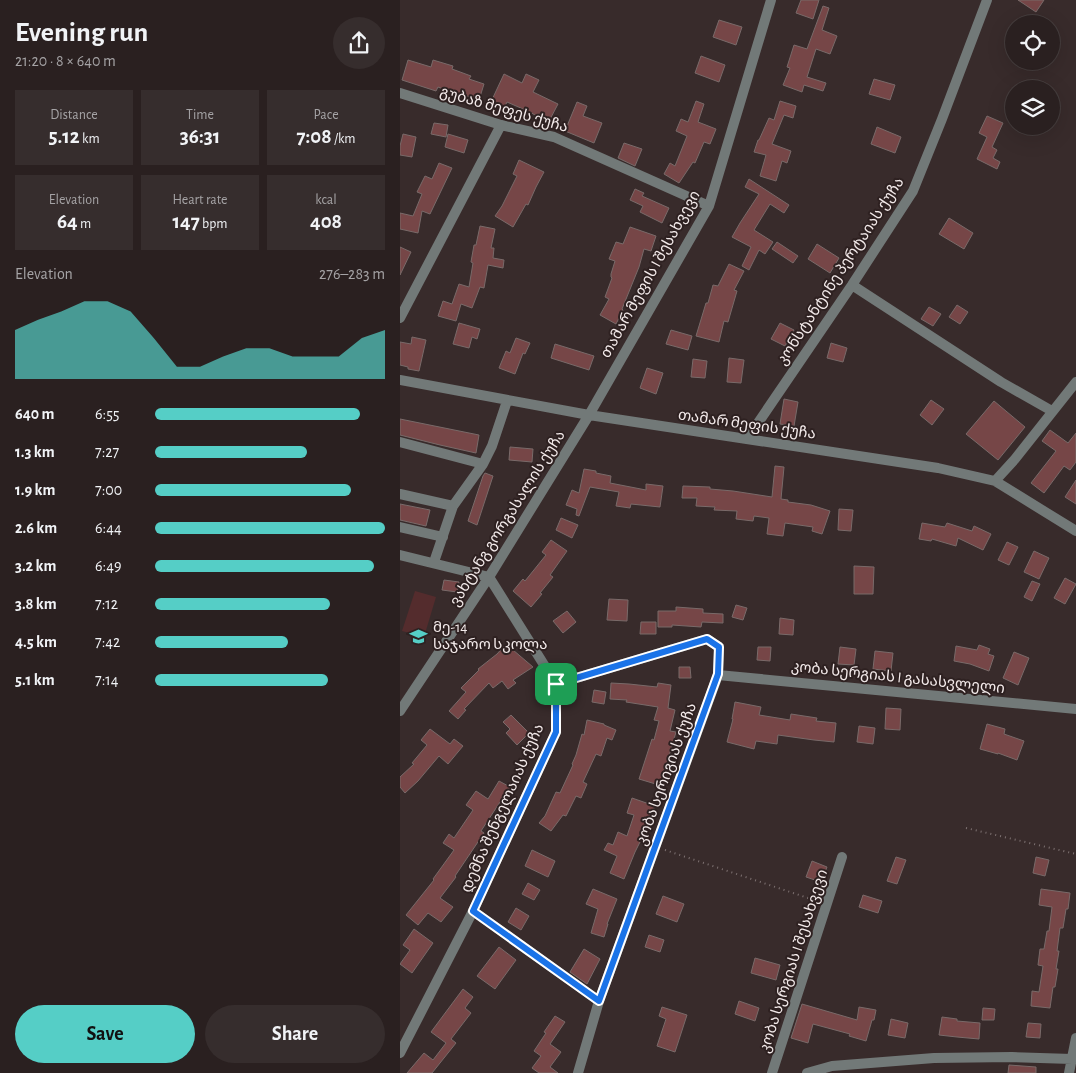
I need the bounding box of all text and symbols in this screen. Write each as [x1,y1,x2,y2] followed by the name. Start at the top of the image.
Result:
[1005,15,1060,135] map controls
[1005,15,1060,70] button: locate
[333,17,385,69] button: share
[15,19,148,47] text: Evening run
[15,53,116,69] text: 21:20 · 8 × 640 m
[1005,80,1060,135] button: layers
[438,84,570,136] street label: გუბაზ მეფეს ქუჩა
[50,108,98,122] text: Distance
[186,108,214,122] text: Time
[313,108,339,122] text: Pace
[48,126,80,147] text: 5.12
[180,126,220,147] text: 36:31
[296,126,332,147] text: 7:08
[80,132,100,146] text: km
[332,132,356,146] text: /km
[774,175,908,368] street label: კონსტანტინე პერტაიას ქუჩა
[598,188,704,361] street label: თამარ მეფის I შესახვევი
[49,193,99,207] text: Elevation
[173,193,227,207] text: Heart rate
[315,193,337,207] text: kcal
[57,211,78,232] text: 64
[173,211,200,232] text: 147
[310,211,342,232] text: 408
[78,217,91,231] text: m
[200,217,227,231] text: bpm
[15,266,73,282] text: Elevation
[319,266,385,282] text: 276–283 m
[15,406,54,422] text: 640 m
[95,406,120,422] text: 6:55
[677,407,817,443] street label: თამარ მეფის ქუჩა
[447,428,569,609] street label: ვახტანგ გორგასალის ქუჩა
[15,444,55,460] text: 1.3 km
[95,444,119,460] text: 7:27
[15,482,55,498] text: 1.9 km
[95,482,122,498] text: 7:00
[15,520,57,536] text: 2.6 km
[95,520,122,536] text: 6:44
[15,558,56,574] text: 3.2 km
[95,558,121,574] text: 6:49
[15,596,57,612] text: 3.8 km
[95,596,118,612] text: 7:12
[433,620,547,653] place label: მე-14 საჯარო სკოლა
[409,626,429,646] school or university icon: მე-14 საჯარო სკოლა
[15,634,57,650] text: 4.5 km
[95,634,120,650] text: 7:42
[790,659,1006,697] street label: კობა სერგიას I გასასვლელი
[535,663,577,705] pin
[542,670,570,698] icon: arrive
[15,672,55,688] text: 5.1 km
[95,672,119,688] text: 7:14
[634,701,700,848] street label: კობა სერიგიას ქუჩა
[458,722,547,895] street label: დემნა შენგელაიას ქუჩა
[757,868,831,1055] street label: კობა სერგიას I შესახვევი
[15,1005,195,1063] button: Save
[205,1005,385,1063] button: Share

